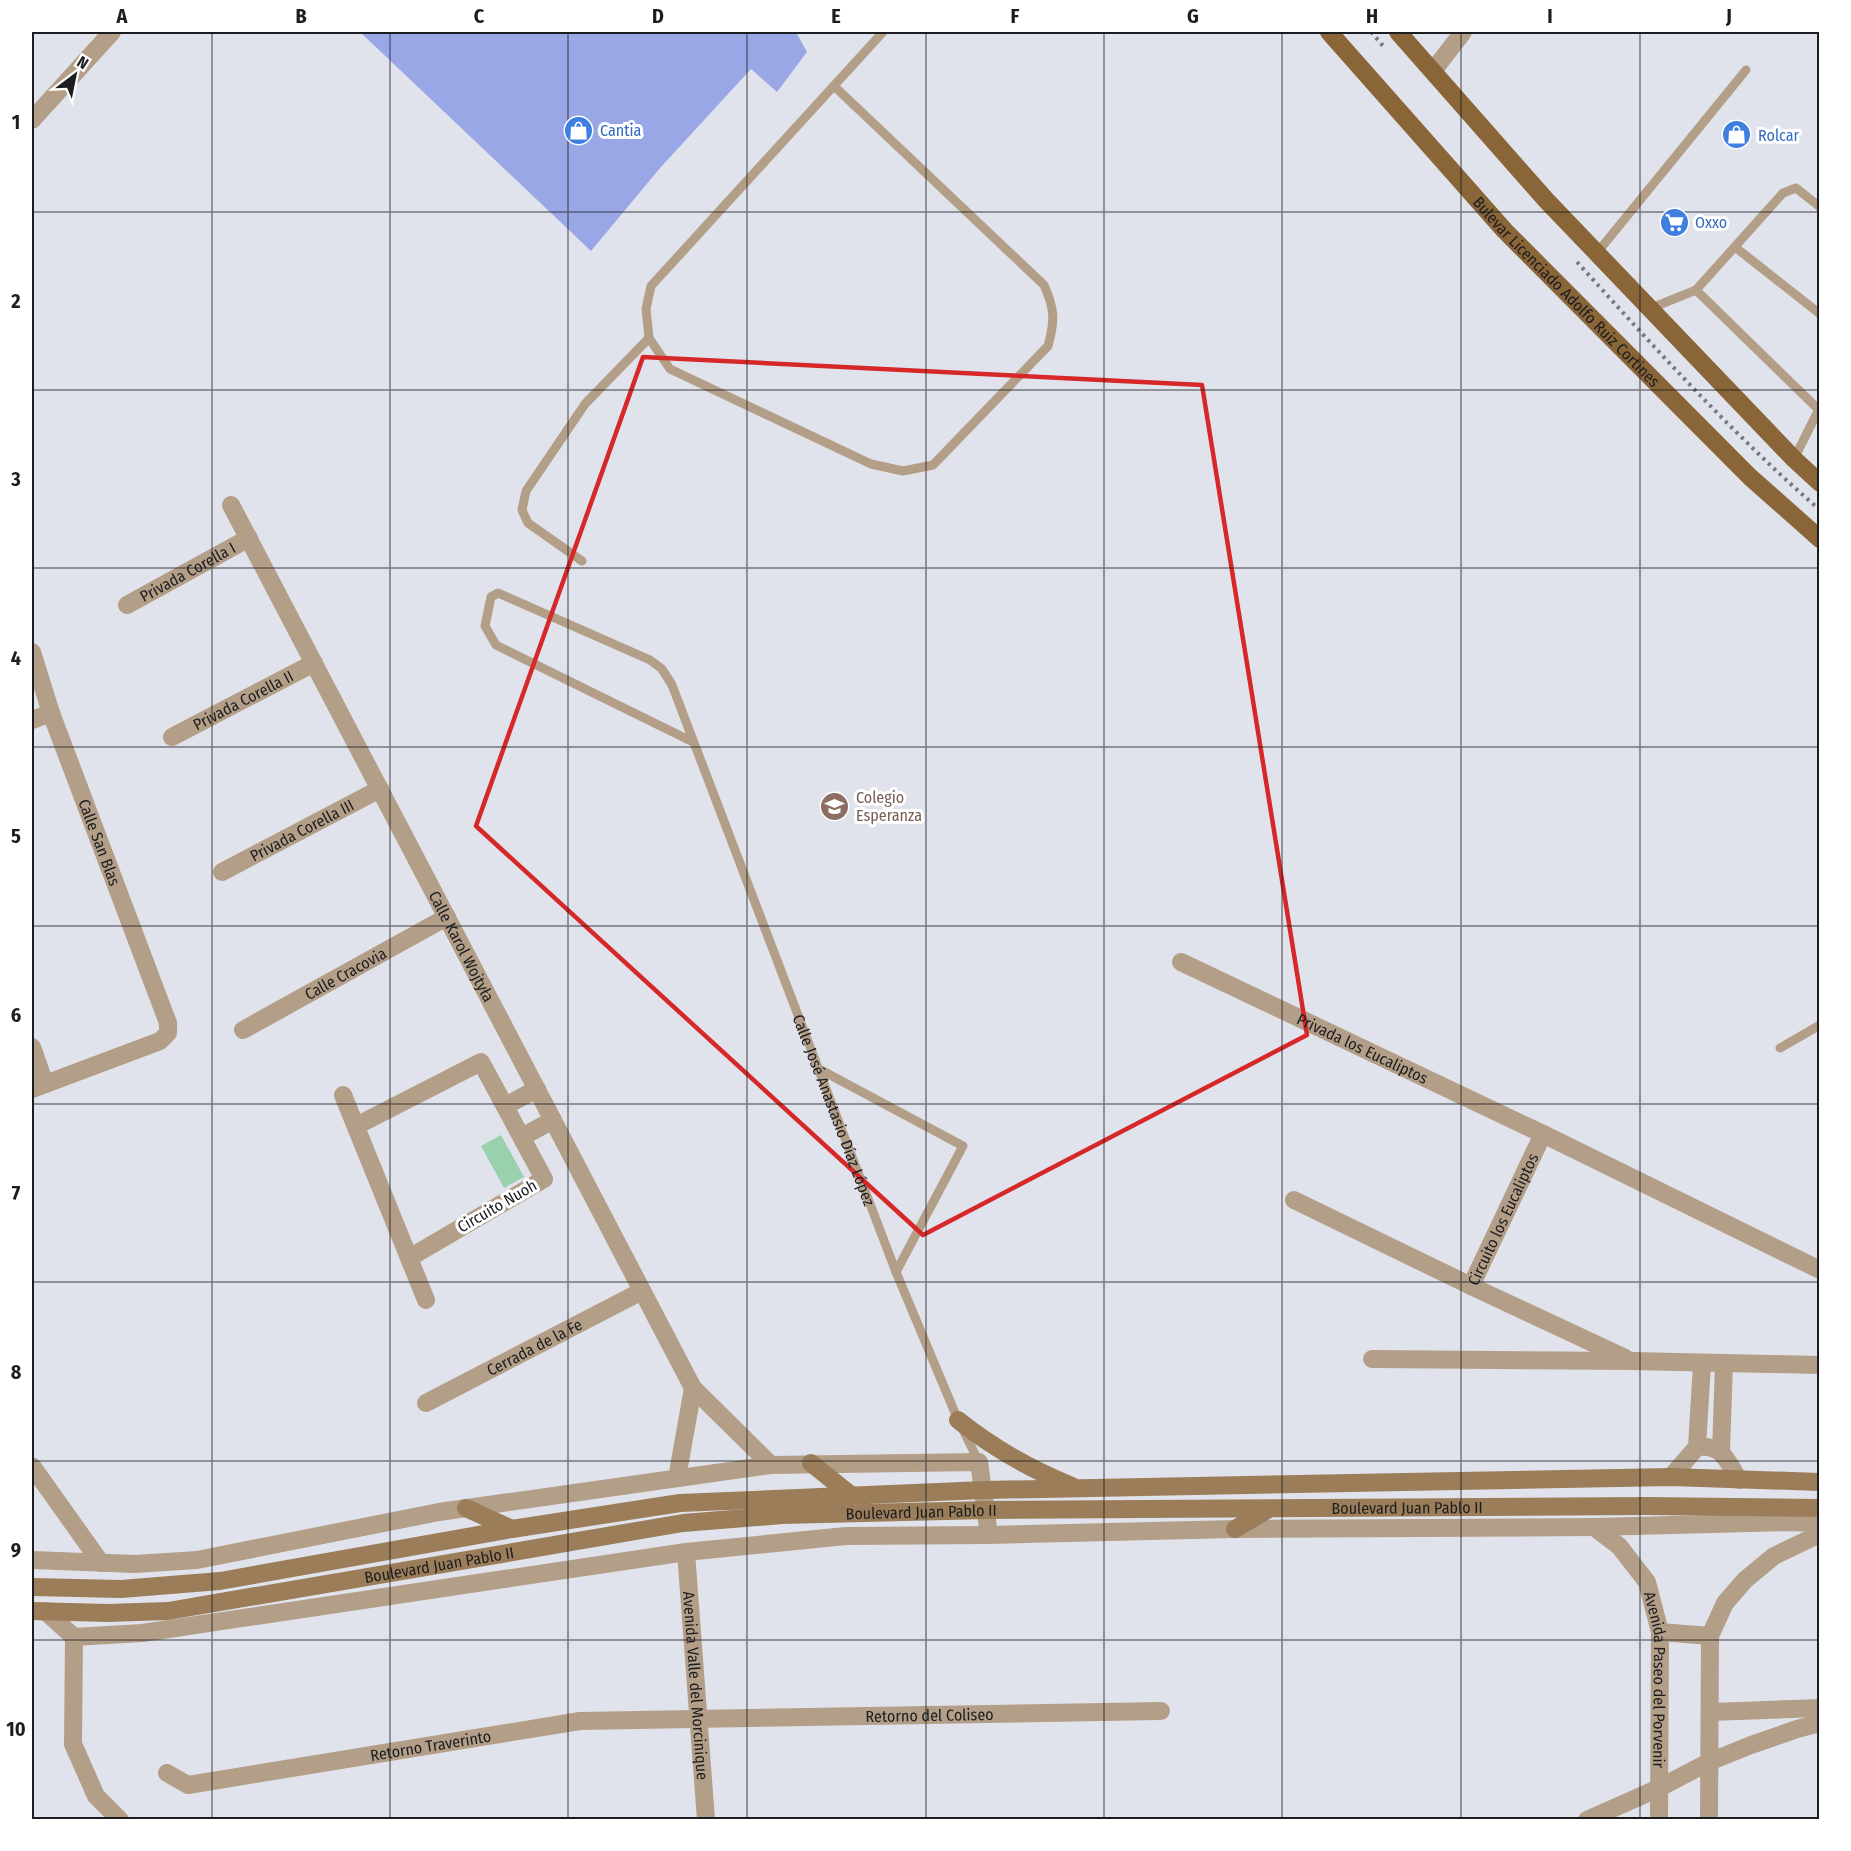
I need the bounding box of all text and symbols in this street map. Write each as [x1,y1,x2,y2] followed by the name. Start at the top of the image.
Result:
[116,4,129,28] text: A
[295,4,307,28] text: B
[474,4,485,28] text: C
[652,4,664,28] text: D
[831,4,841,28] text: E
[1011,4,1020,28] text: F
[1187,4,1199,28] text: G
[1366,4,1378,28] text: H
[1547,4,1553,28] text: I
[1725,4,1732,28] text: J
[45,45,105,105] north arrow
[74,52,92,73] text: N
[12,110,20,134] text: 1
[563,114,595,146] shop icon: Cantia
[1721,119,1753,151] shop icon: Rolcar
[600,121,642,140] place label: Cantia
[1758,126,1800,145] place label: Rolcar
[1469,192,1664,391] street label: Bulevar Licenciado Adolfo Ruiz Cortines
[1658,206,1690,238] supermarket icon: Oxxo
[1695,213,1727,232] place label: Oxxo
[10,289,21,313] text: 2
[10,467,21,491] text: 3
[136,538,239,606] street label: Privada Corella I
[11,646,21,670] text: 4
[190,666,296,734] street label: Privada Corella II
[856,788,922,825] place label: Colegio Esperanza
[819,790,851,822] school or university icon: Colegio Esperanza
[247,795,357,865] street label: Privada Corella III
[75,796,125,888] street label: Calle San Blas
[11,824,21,848] text: 5
[425,888,499,1005] street label: Calle Karol Wojtyła
[301,943,390,1004] street label: Calle Cracovia
[11,1003,21,1027] text: 6
[1294,1009,1431,1088] street label: Privada los Eucaliptos
[789,1011,879,1208] street label: Calle José Anastasio Díaz López
[1463,1150,1542,1288] street label: Circuito los Eucaliptos
[454,1176,540,1236] street label: Circuito Nuoh
[12,1181,21,1205] text: 7
[483,1314,585,1379] street label: Cerrada de la Fe
[11,1360,22,1384] text: 8
[1331,1497,1483,1517] street label: Boulevard Juan Pablo II
[845,1500,997,1523] street label: Boulevard Juan Pablo II
[11,1538,21,1562] text: 9
[363,1543,515,1587] street label: Boulevard Juan Pablo II
[1640,1589,1670,1769] street label: Avenida Paseo del Porvenir
[679,1591,712,1781] street label: Avenida Valle del Morcinique
[865,1704,994,1726] street label: Retorno del Coliseo
[6,1717,26,1741] text: 10
[369,1726,492,1765] street label: Retorno Traverinto

